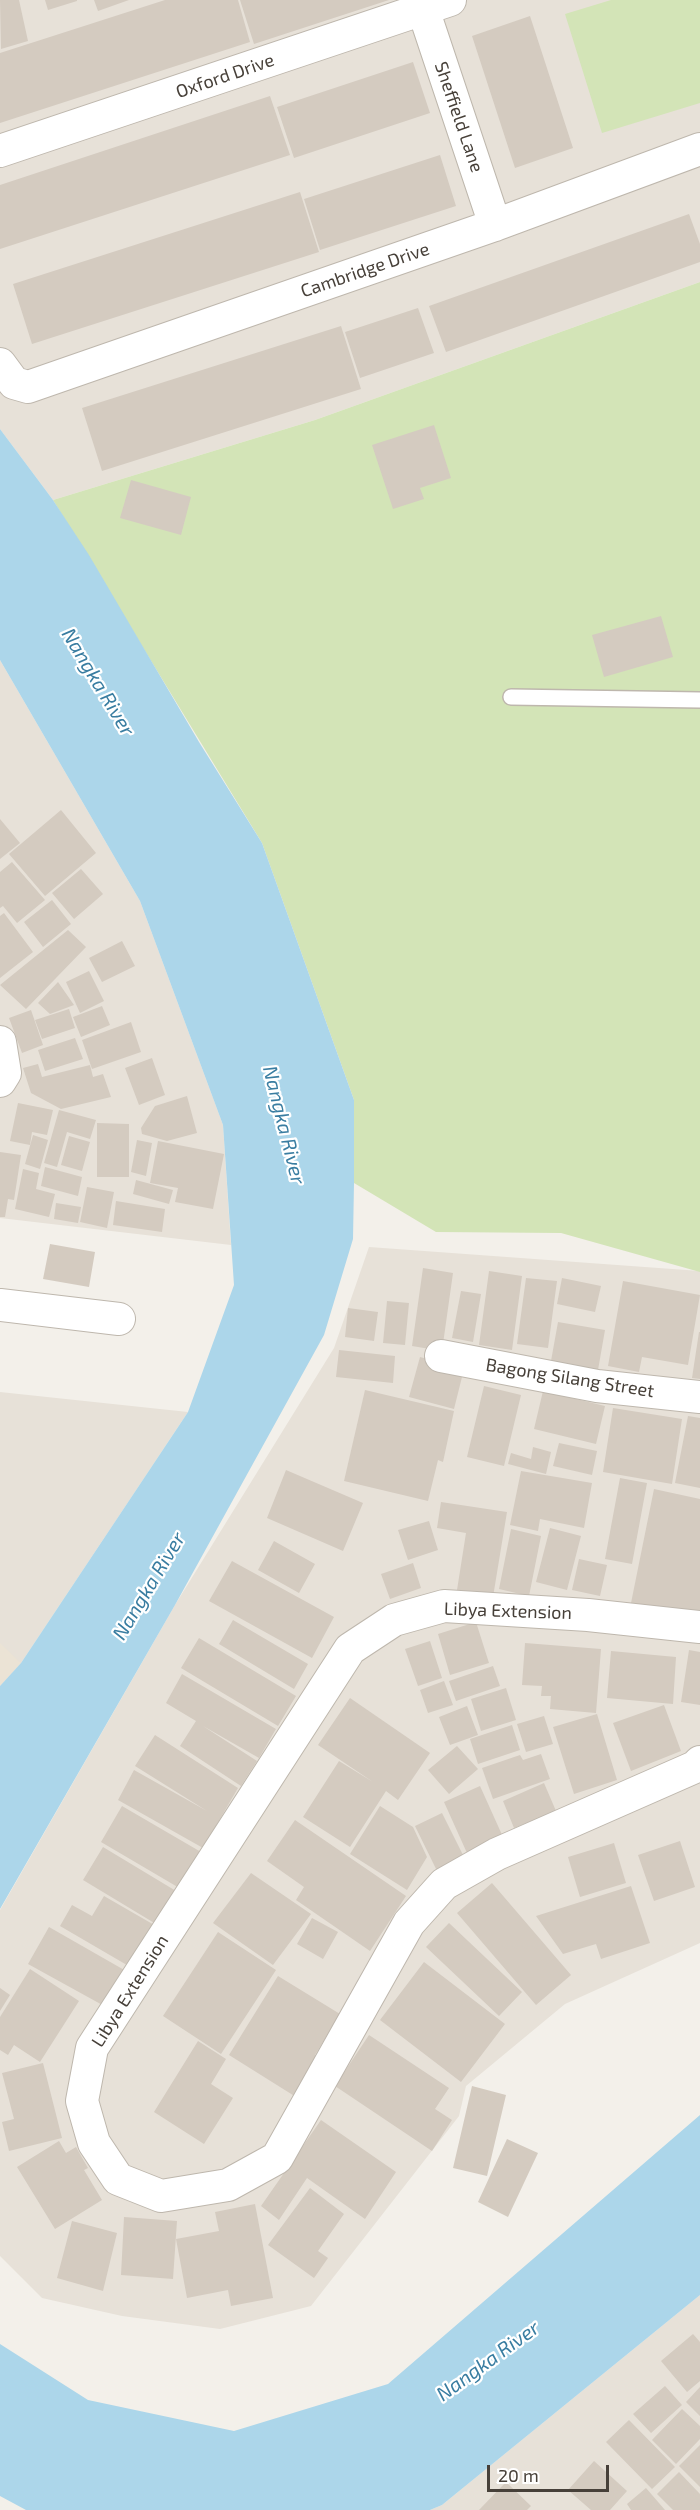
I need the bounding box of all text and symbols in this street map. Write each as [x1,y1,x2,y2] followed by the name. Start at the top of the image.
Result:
[173,49,277,103] street label: Oxford Drive
[430,59,488,175] street label: Sheffield Lane
[298,238,432,302] street label: Cambridge Drive
[56,624,140,740] water label: Nangka River
[258,1063,310,1187] water label: Nangka River
[484,1354,656,1402] street label: Bagong Silang Street
[107,1528,191,1644] water label: Nangka River
[444,1598,572,1624] street label: Libya Extension
[87,1931,173,2051] street label: Libya Extension
[432,2316,544,2406] water label: Nangka River
[490,2453,612,2491] scale bar
[498,2464,539,2486] text: 20 m

